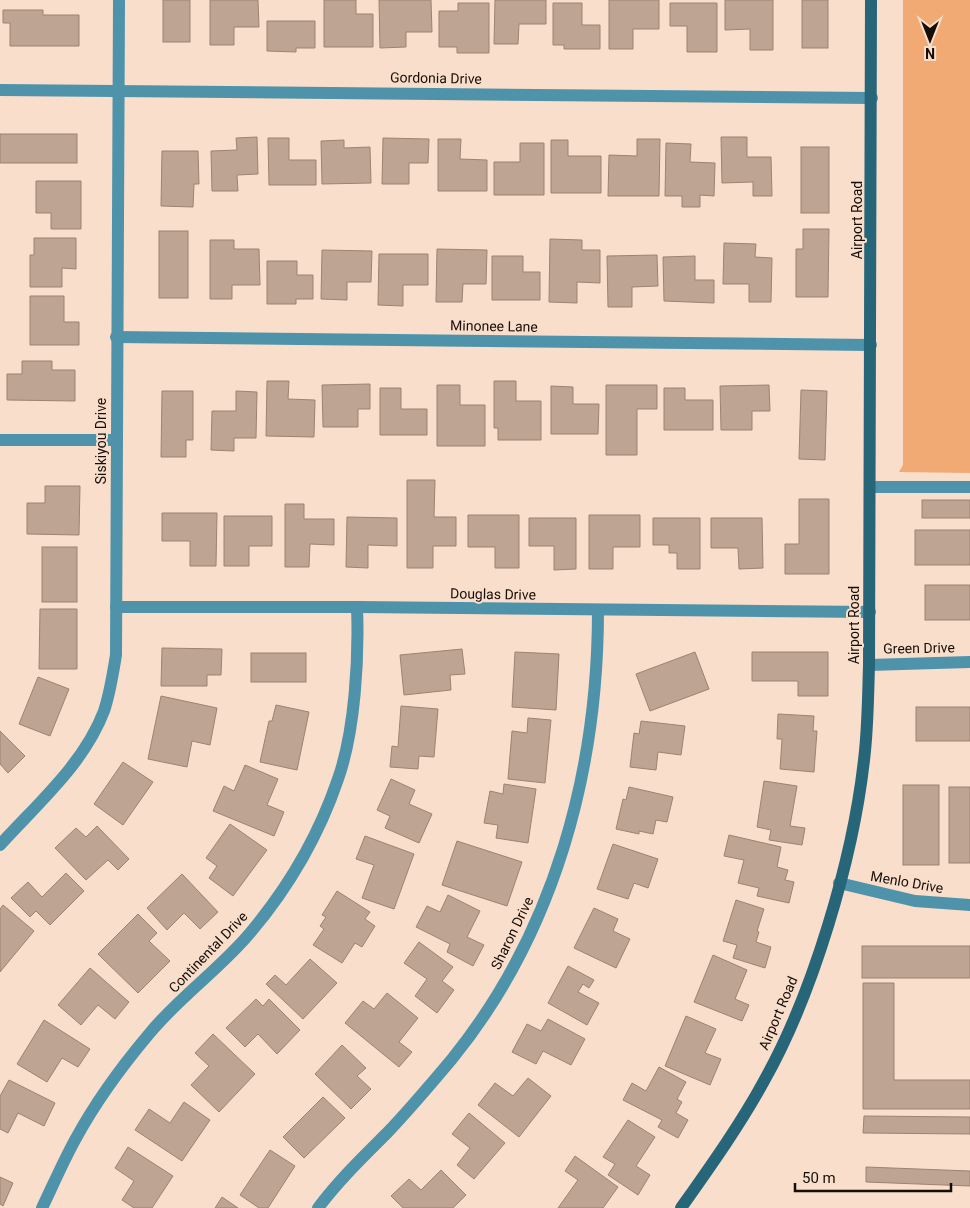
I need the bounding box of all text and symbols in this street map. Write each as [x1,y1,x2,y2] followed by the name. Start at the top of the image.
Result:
[905,15,955,65] north arrow
[925,45,935,61] text: N
[390,69,482,87] street label: Gordonia Drive
[849,181,865,259] street label: Airport Road
[450,317,538,335] street label: Minonee Lane
[93,398,109,484] street label: Siskiyou Drive
[450,585,536,603] street label: Douglas Drive
[846,586,862,664] street label: Airport Road
[883,639,955,657] street label: Green Drive
[869,868,945,896] street label: Menlo Drive
[488,894,536,972] street label: Sharon Drive
[165,908,251,996] street label: Continental Drive
[755,974,801,1052] street label: Airport Road
[795,1160,951,1192] scale bar
[802,1169,836,1187] text: 50 m

